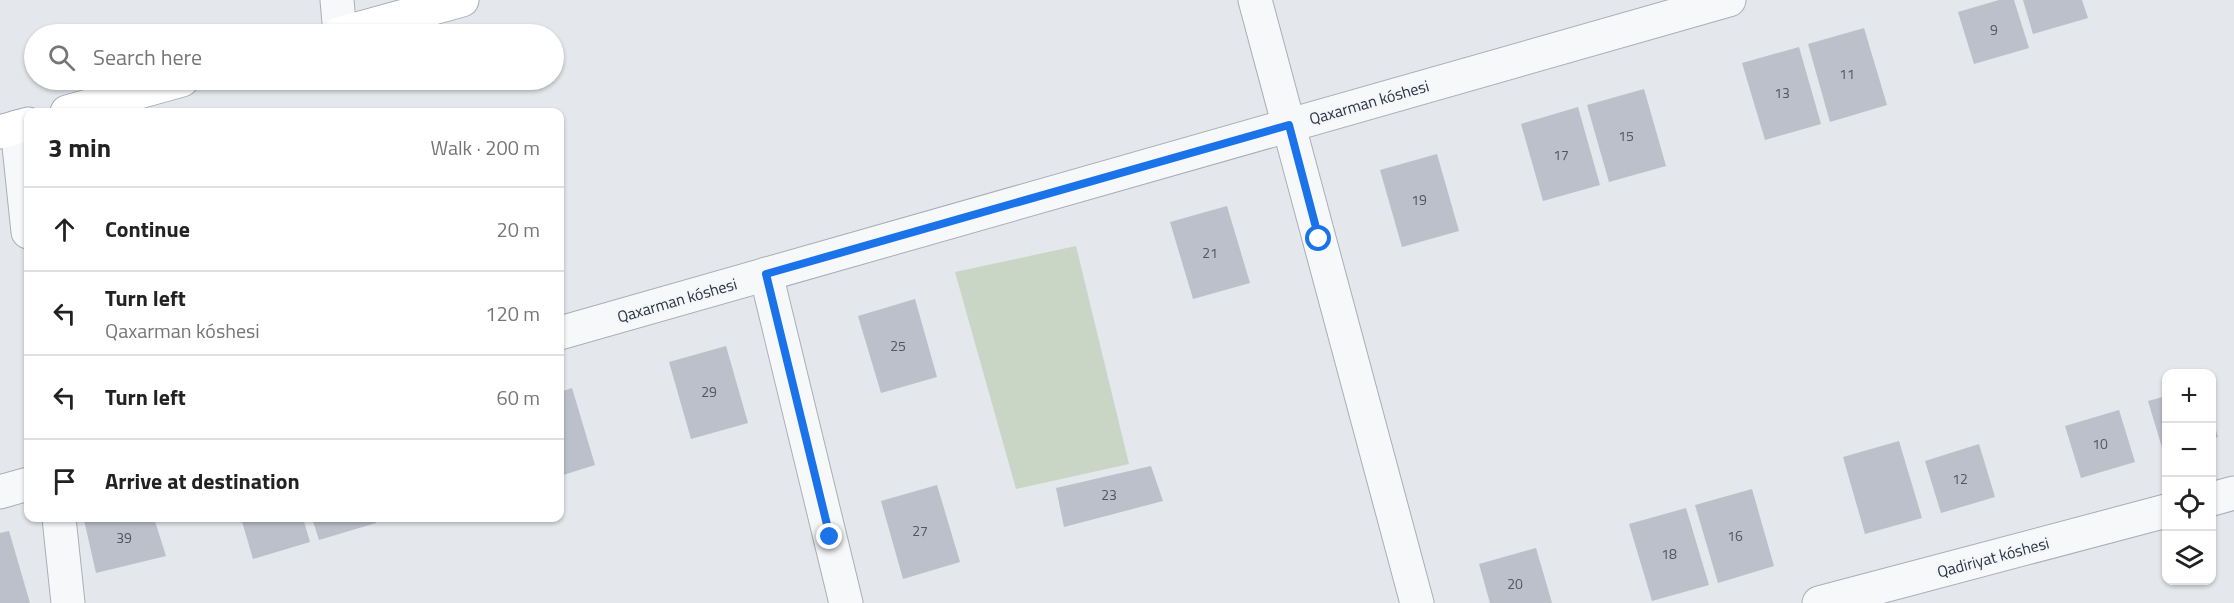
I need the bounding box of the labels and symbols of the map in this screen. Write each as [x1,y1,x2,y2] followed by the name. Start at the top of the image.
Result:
[1990,19,1998,40] house number: 9
[1839,63,1855,84] house number: 11
[1306,73,1432,131] street label: Qaxarman kóshesi
[1774,82,1790,103] house number: 13
[1618,125,1634,146] house number: 15
[1553,144,1569,165] house number: 17
[1411,189,1427,210] house number: 19
[1305,225,1331,251] route start
[1202,242,1218,263] house number: 21
[614,271,740,329] street label: Qaxarman kóshesi
[890,335,906,356] house number: 25
[701,381,717,402] house number: 29
[2092,433,2108,454] house number: 10
[1952,468,1968,489] house number: 12
[1101,484,1117,505] house number: 23
[912,520,928,541] house number: 27
[816,523,842,549] route end
[1727,525,1743,546] house number: 16
[116,527,132,548] house number: 39
[1934,530,2052,584] street label: Qadiriyat kóshesi
[1661,543,1677,564] house number: 18
[1507,573,1523,594] house number: 20

